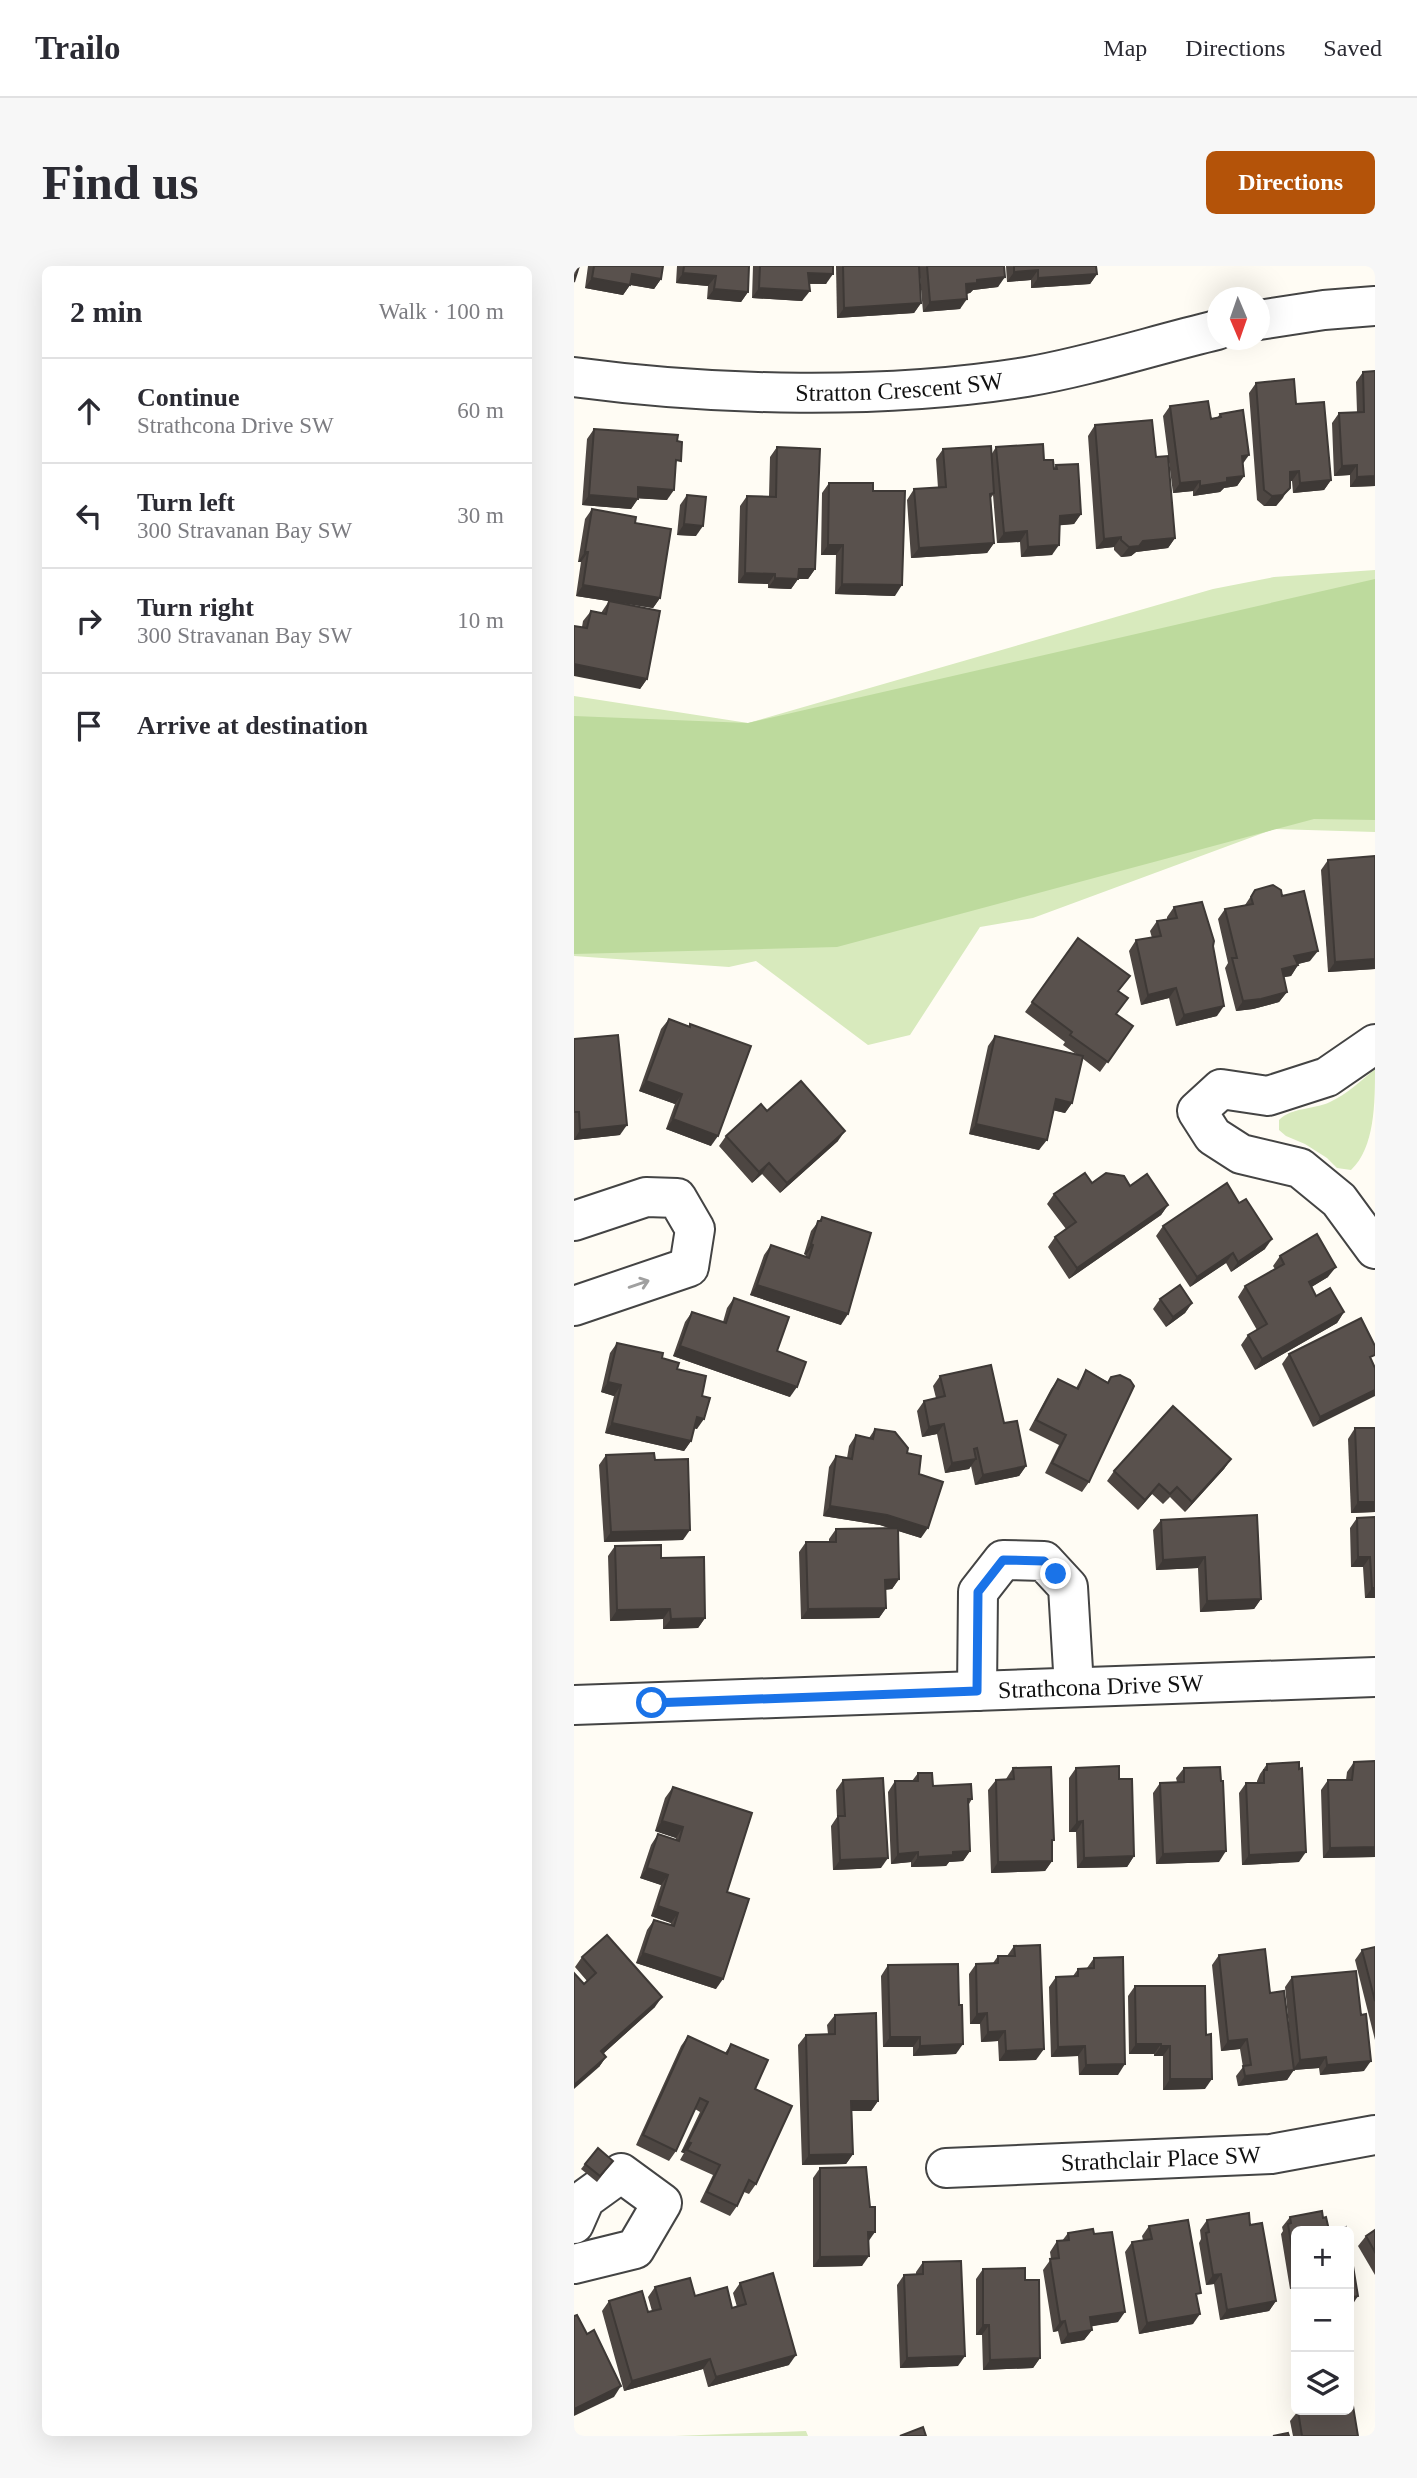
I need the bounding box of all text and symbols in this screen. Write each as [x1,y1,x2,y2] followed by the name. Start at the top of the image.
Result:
[35,30,121,66] text: Trailo
[1103,35,1147,61] text: Map
[1185,35,1285,61] text: Directions
[1323,35,1382,61] text: Saved
[1206,151,1375,214] button: Directions
[42,155,199,210] text: Find us
[1207,287,1270,350] north arrow
[70,295,143,328] text: 2 min
[379,299,504,324] text: Walk · 100 m
[795,368,1005,406] street label: Stratton Crescent SW
[137,383,240,412] text: Continue
[70,392,108,430] icon: ahead
[457,398,504,423] text: 60 m
[137,413,334,438] text: Strathcona Drive SW
[137,488,235,517] text: Turn left
[70,497,108,535] icon: left
[457,503,504,528] text: 30 m
[137,518,352,543] text: 300 Stravanan Bay SW
[137,593,254,622] text: Turn right
[70,602,108,640] icon: right
[457,608,504,633] text: 10 m
[137,623,352,648] text: 300 Stravanan Bay SW
[70,707,108,745] icon: arrive
[137,711,368,740] text: Arrive at destination
[627,1277,649,1289] one-way arrow
[1040,1558,1071,1589] route end
[998,1670,1204,1703] street label: Strathcona Drive SW
[636,1687,667,1718] route start
[1060,2141,1262,2176] street label: Strathclair Place SW
[1291,2226,1354,2415] map controls
[1291,2226,1354,2289] button: +
[1291,2289,1354,2352] button: −
[1291,2352,1354,2415] button: layers

